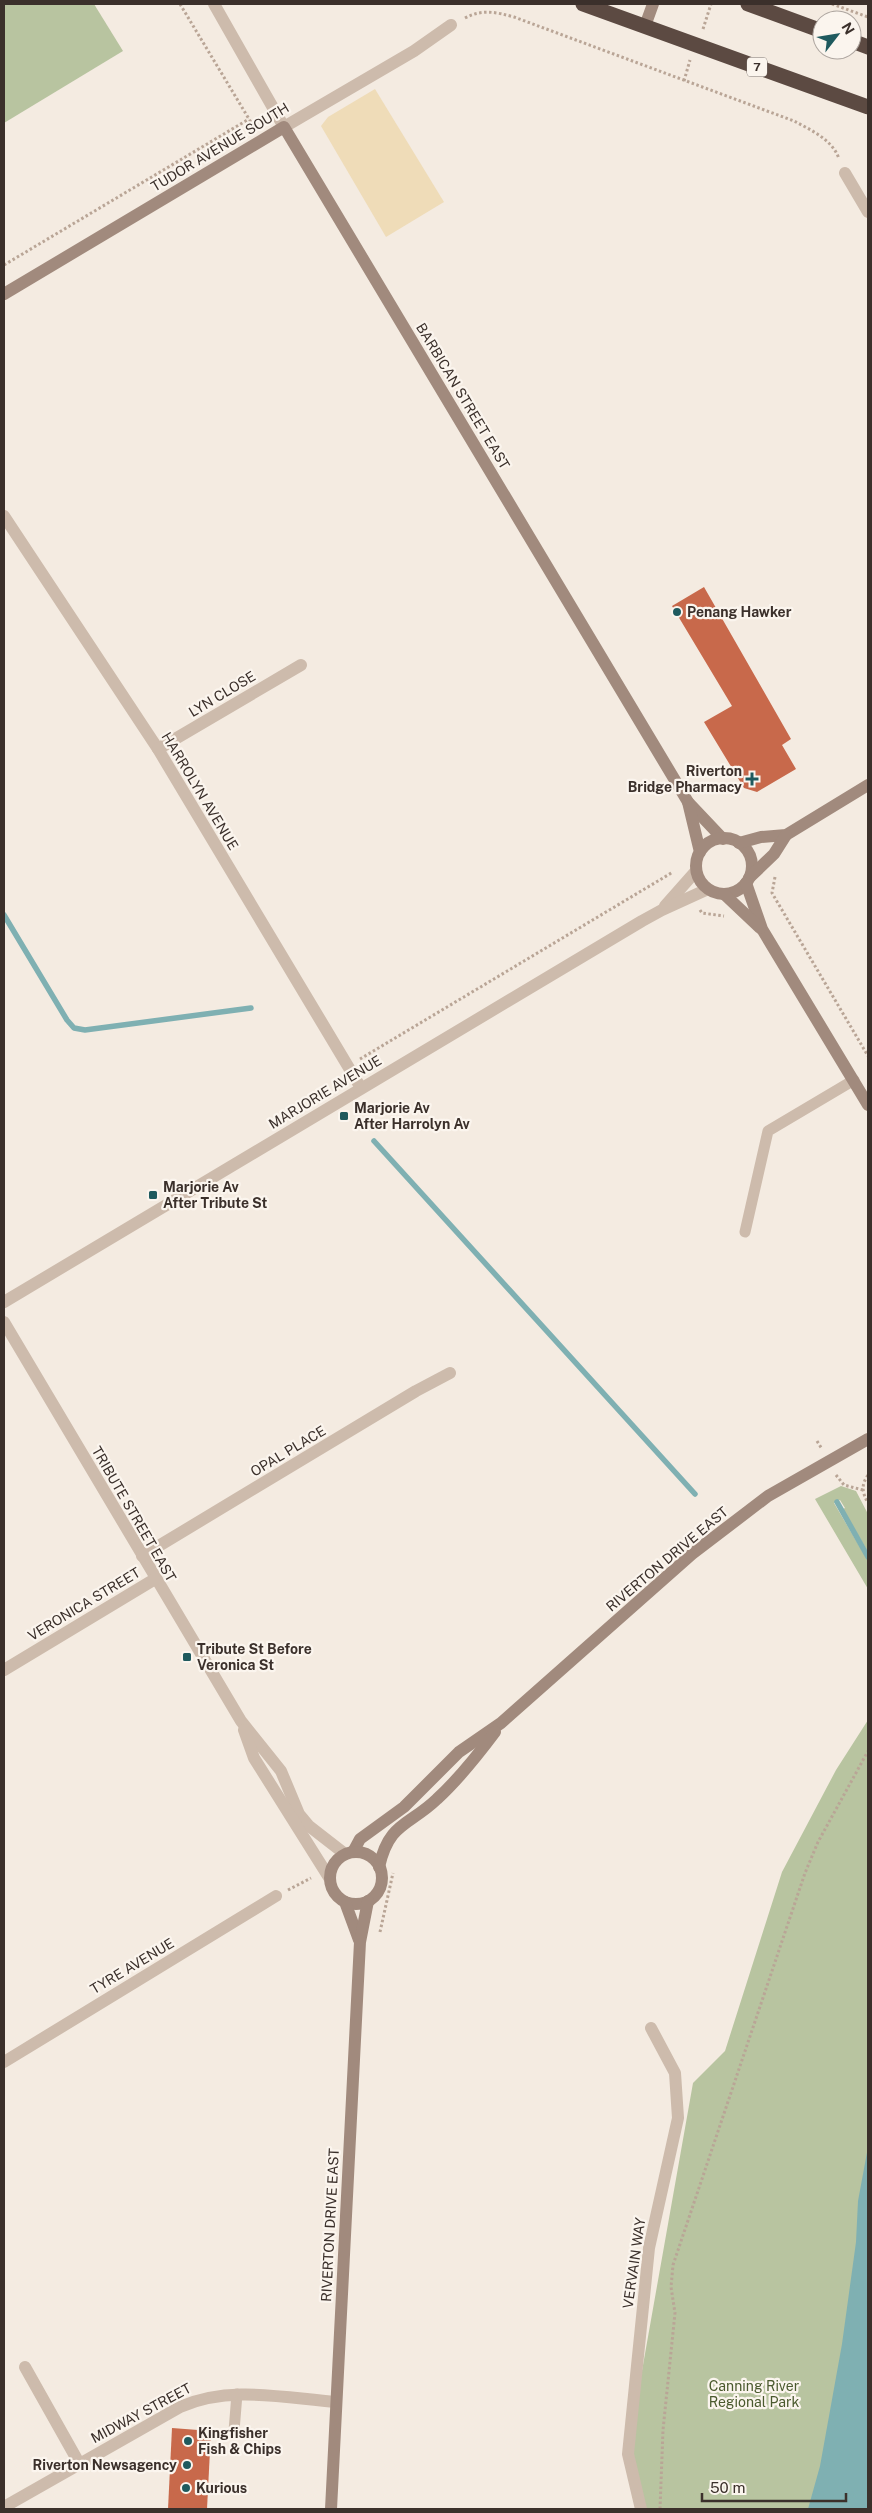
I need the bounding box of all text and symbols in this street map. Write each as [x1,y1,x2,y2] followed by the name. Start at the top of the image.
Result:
[812,10,862,60] north arrow
[838,19,858,37] text: N
[747,58,767,76] road number: 7
[148,99,292,195] street label: TUDOR AVENUE SOUTH
[413,320,513,472] street label: BARBICAN STREET EAST
[687,604,792,620] place label: Penang Hawker
[671,606,683,618] marker: Penang Hawker
[186,668,258,720] street label: LYN CLOSE
[158,729,242,853] street label: HARROLYN AVENUE
[628,763,742,795] place label: Riverton Bridge Pharmacy
[746,773,758,785] marker: Riverton Bridge Pharmacy
[266,1052,384,1132] street label: MARJORIE AVENUE
[354,1100,471,1132] place label: Marjorie Av After Harrolyn Av
[338,1110,350,1122] marker: Marjorie Av After Harrolyn Av
[163,1179,268,1211] place label: Marjorie Av After Tribute St
[147,1189,159,1201] marker: Marjorie Av After Tribute St
[248,1422,328,1480] street label: OPAL PLACE
[89,1444,179,1584] street label: TRIBUTE STREET EAST
[603,1503,731,1615] street label: RIVERTON DRIVE EAST
[25,1564,143,1644] street label: VERONICA STREET
[197,1641,312,1673] place label: Tribute St Before Veronica St
[181,1651,193,1663] marker: Tribute St Before Veronica St
[87,1935,177,1997] street label: TYRE AVENUE
[318,2148,342,2302] street label: RIVERTON DRIVE EAST
[620,2216,648,2310] street label: VERVAIN WAY
[709,2378,799,2410] park label: Canning River Regional Park
[88,2380,194,2446] street label: MIDWAY STREET
[198,2425,281,2457] place label: Kingfisher Fish & Chips
[182,2435,194,2447] marker: Kingfisher Fish & Chips
[32,2457,177,2473] place label: Riverton Newsagency
[181,2459,193,2471] marker: Riverton Newsagency
[702,2470,846,2502] scale bar
[710,2479,745,2496] text: 50 m
[196,2480,247,2496] place label: Kurious
[180,2482,192,2494] marker: Kurious

